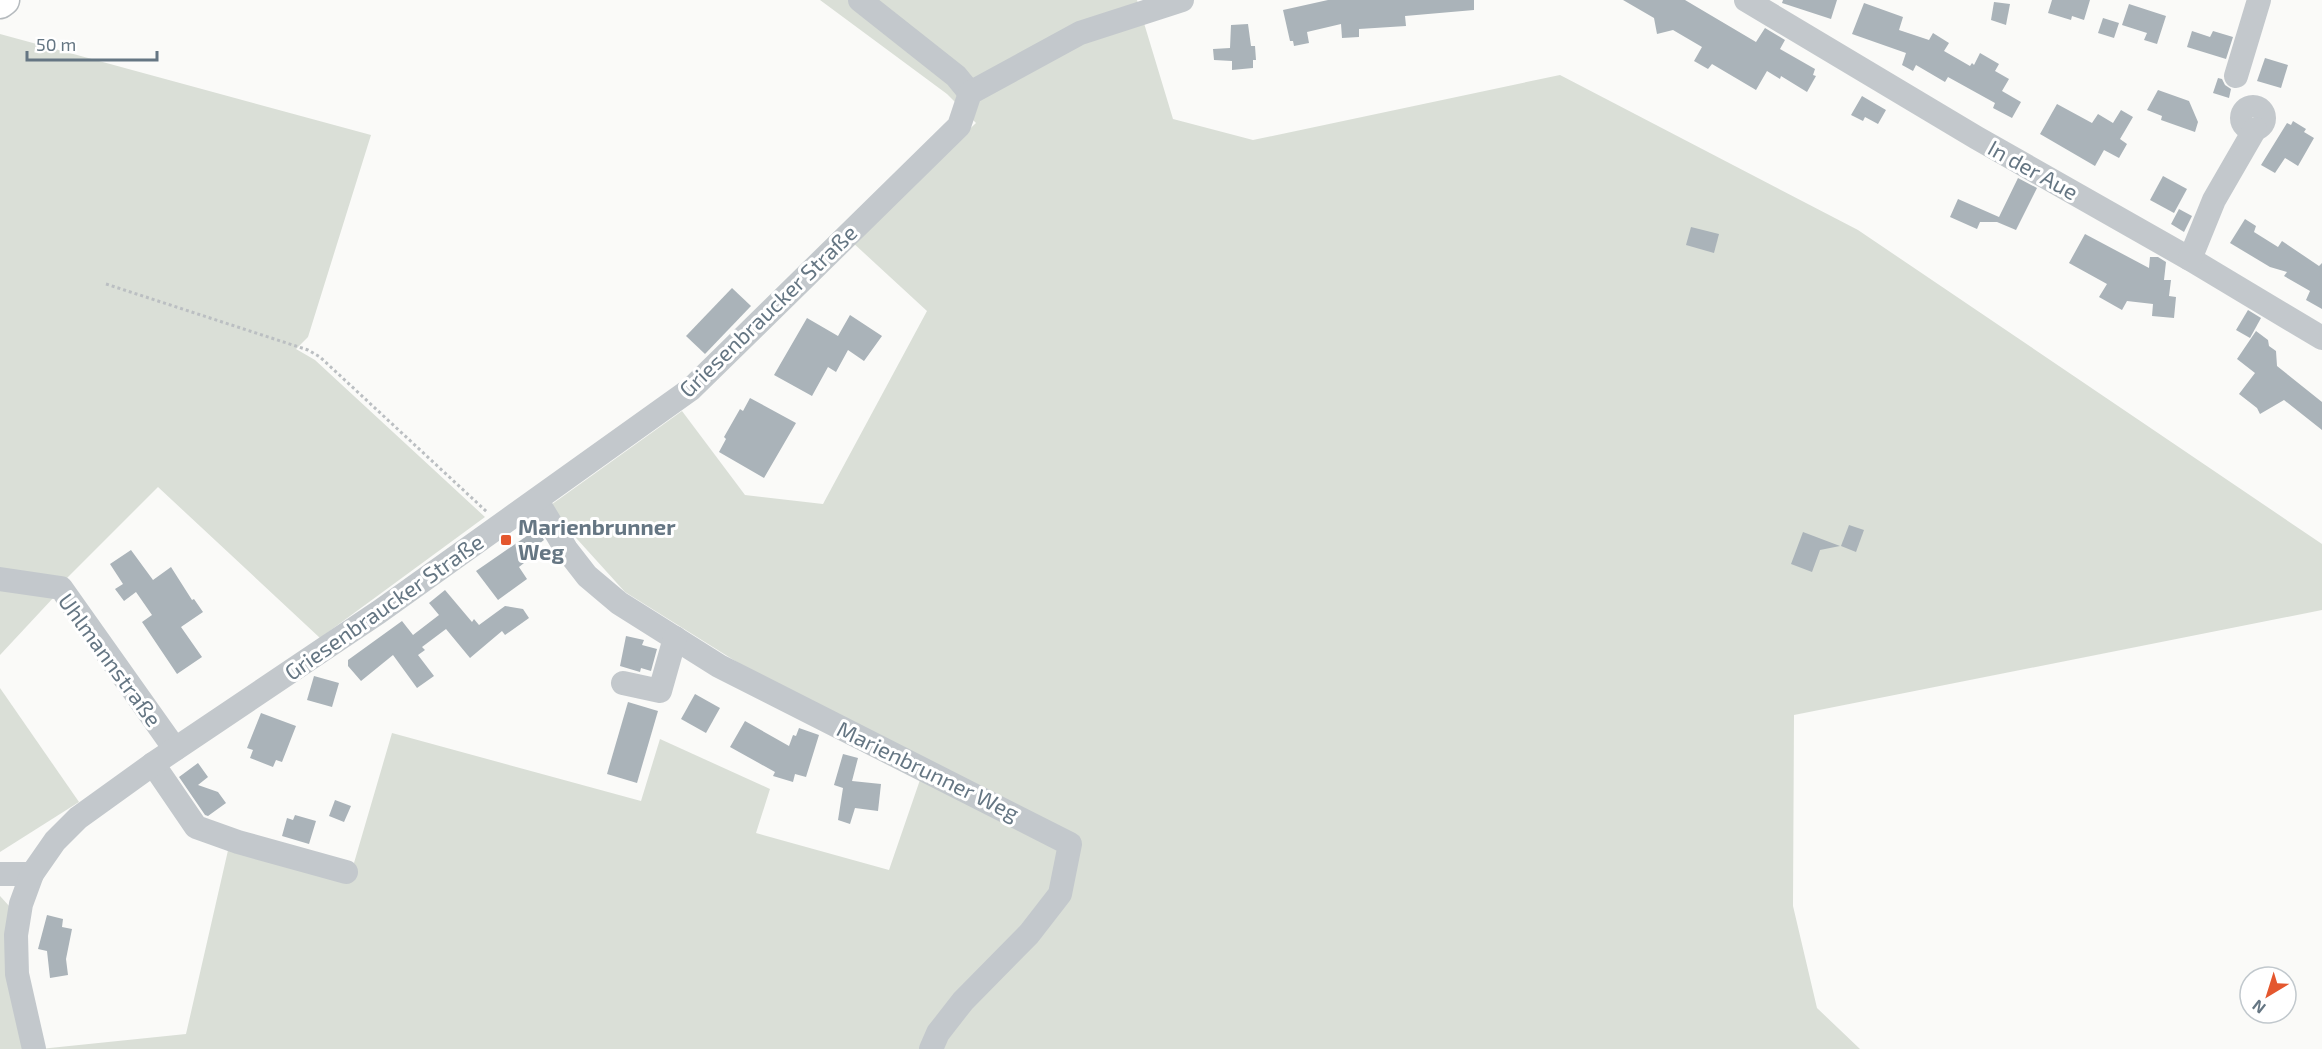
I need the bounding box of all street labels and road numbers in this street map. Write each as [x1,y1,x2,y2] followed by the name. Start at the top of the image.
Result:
[1984,134,2083,204] street label: In der Aue
[673,219,861,402] street label: Griesenbraucker Straße
[279,528,488,685] street label: Griesenbraucker Straße
[54,588,168,731] street label: Uhlmannstraße
[833,715,1024,825] street label: Marienbrunner Weg

